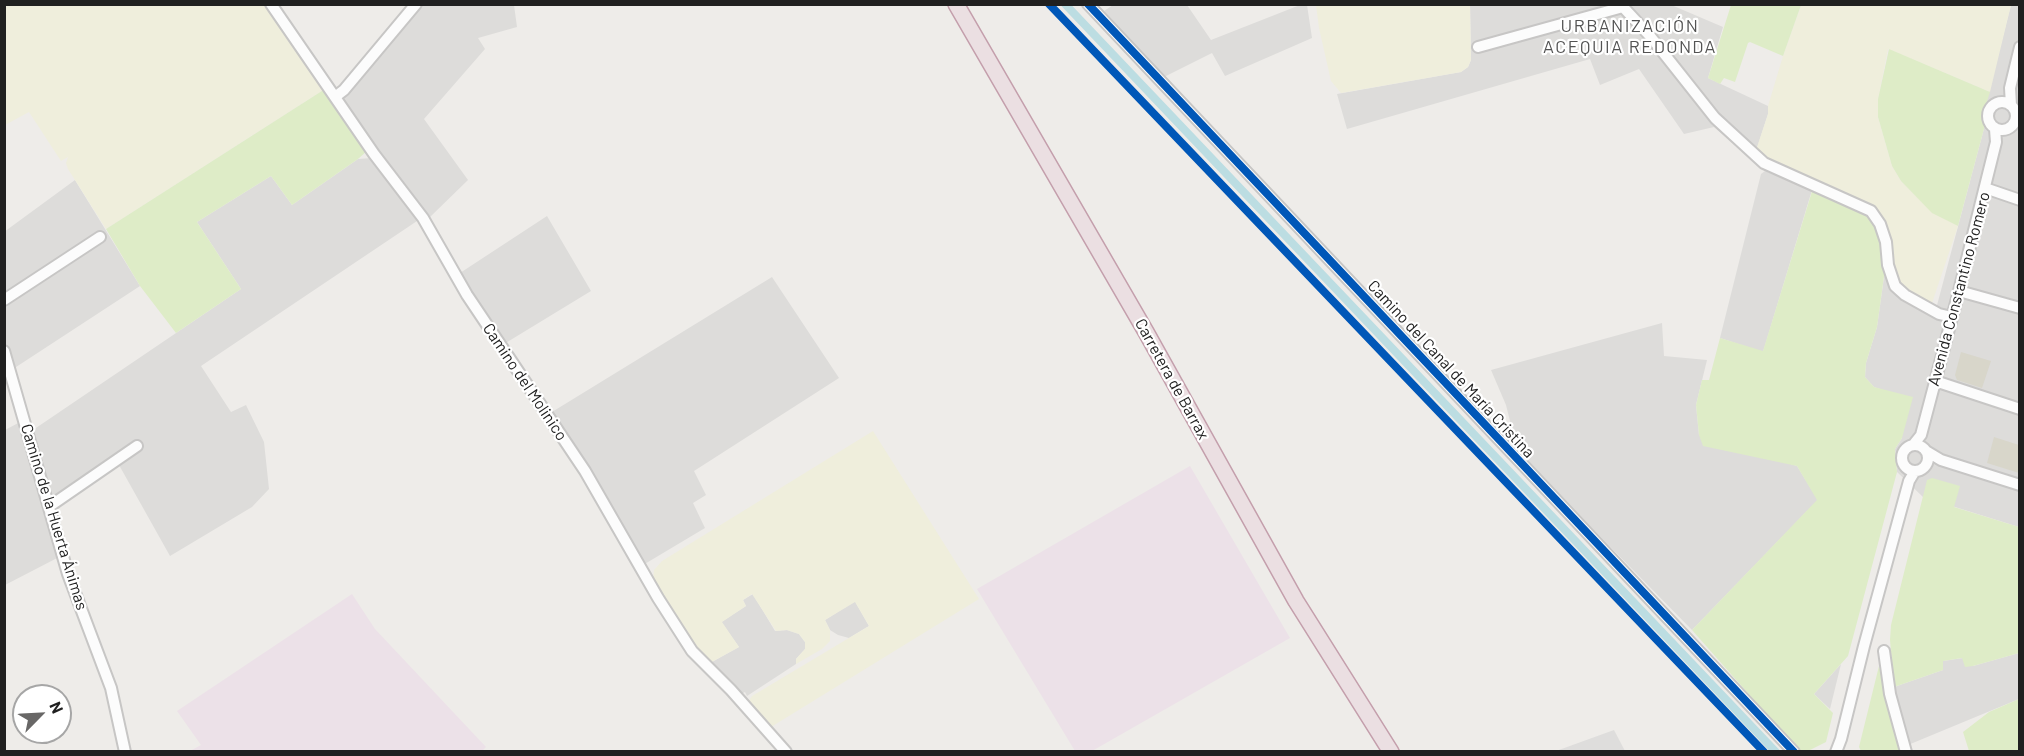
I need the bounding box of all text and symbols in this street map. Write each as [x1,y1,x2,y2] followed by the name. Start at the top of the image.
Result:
[1543,15,1717,57] district label: URBANIZACIÓN ACEQUIA REDONDA
[1924,190,1994,388] street label: Avenida Constantino Romero
[1364,276,1538,462] street label: Camino del Canal de María Cristina
[1131,315,1213,443] street label: Carretera de Barrax
[479,320,571,444] street label: Camino del Molinico
[17,422,91,612] street label: Camino de la Huerta Ánimas
[12,684,72,744] north arrow
[46,699,68,716] text: N

